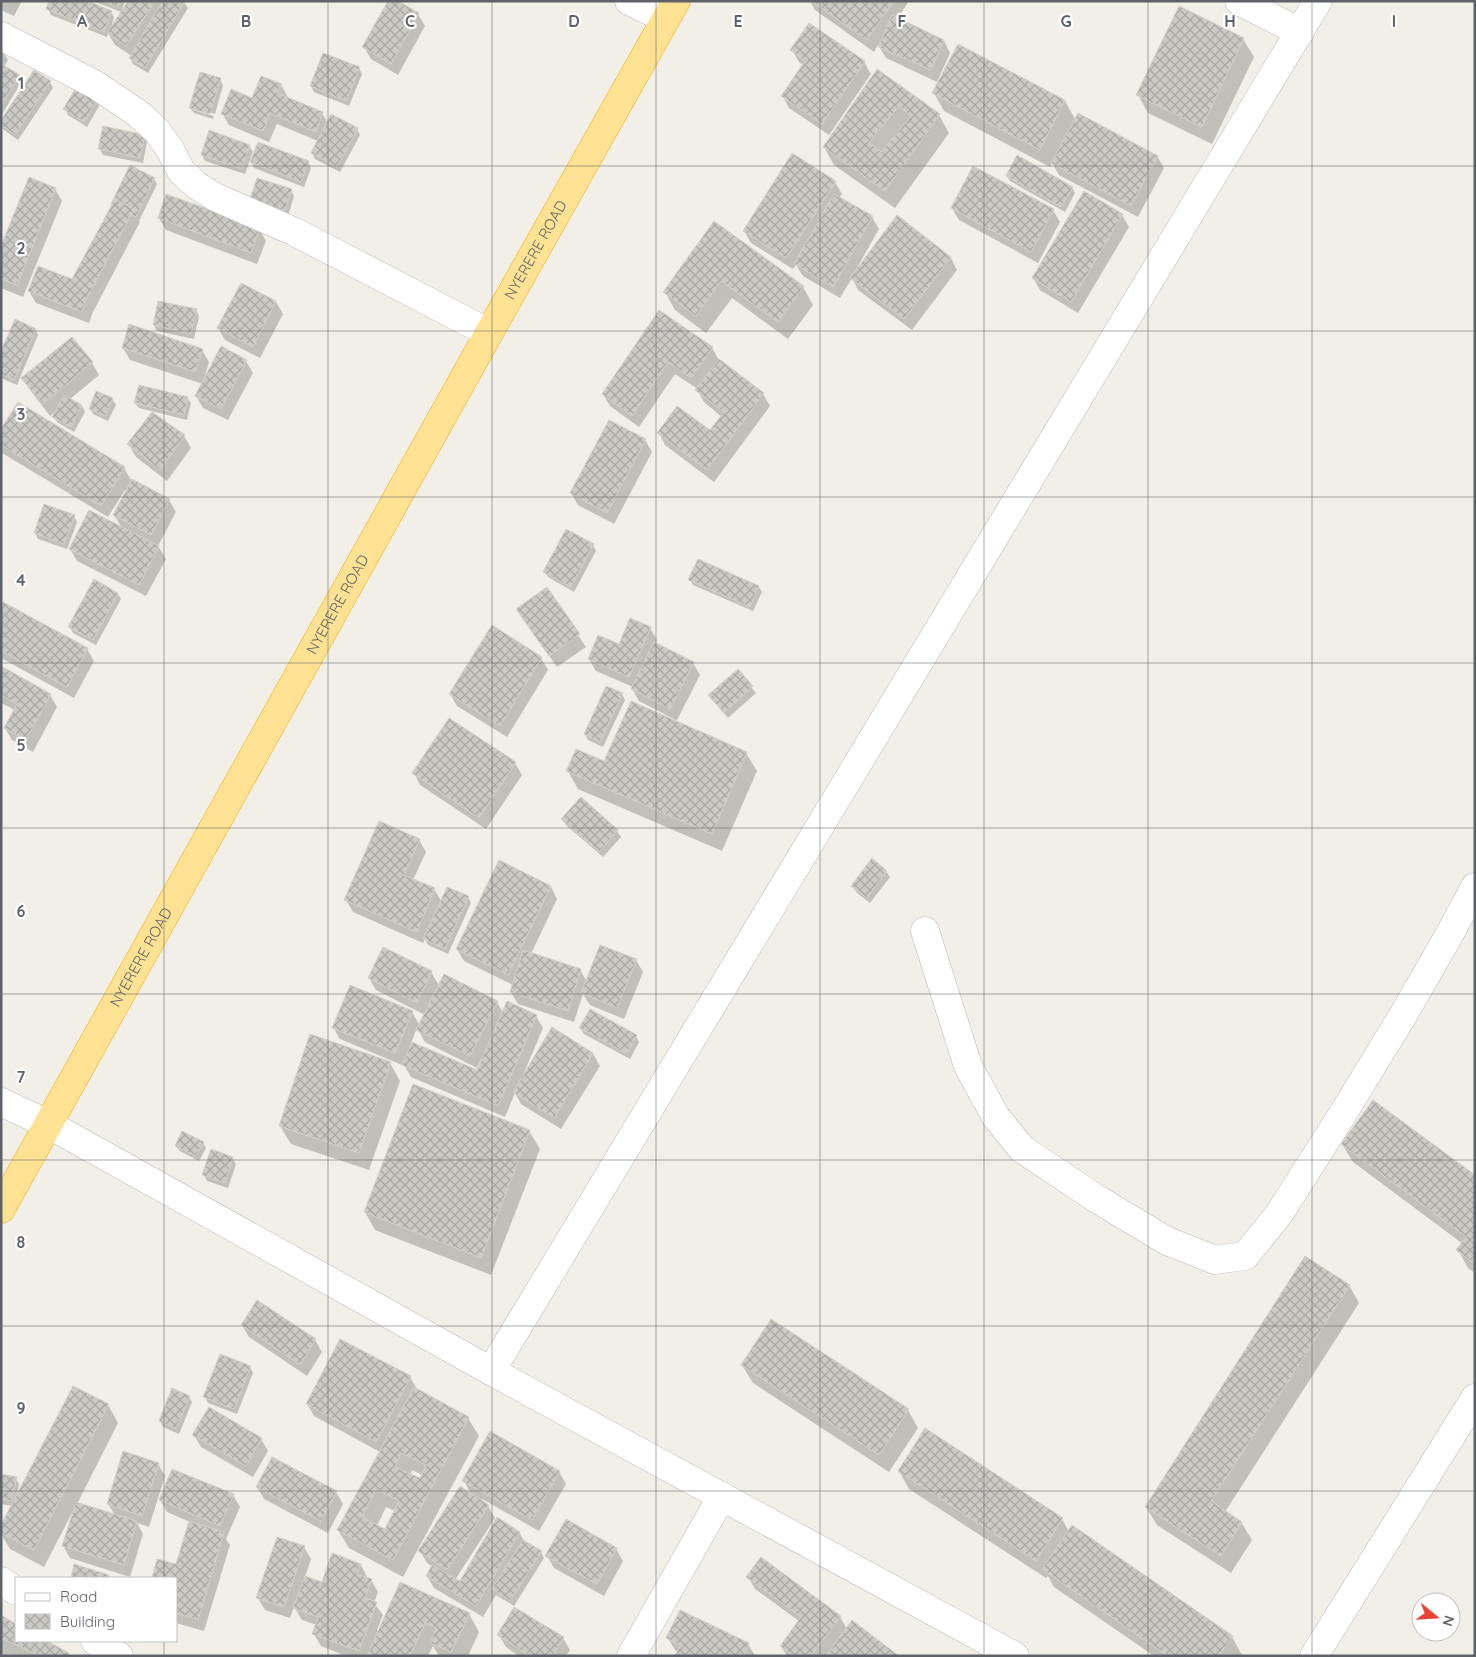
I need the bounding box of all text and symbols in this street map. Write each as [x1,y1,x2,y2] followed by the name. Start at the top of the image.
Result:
[77,11,88,31] text: A
[241,11,251,31] text: B
[405,11,415,31] text: C
[568,11,580,31] text: D
[733,11,743,31] text: E
[898,11,907,31] text: F
[1060,11,1072,31] text: G
[1224,11,1236,31] text: H
[1392,11,1396,31] text: I
[18,73,24,93] text: 1
[500,197,571,303] street label: NYERERE ROAD
[16,238,26,258] text: 2
[17,404,25,424] text: 3
[302,551,373,657] street label: NYERERE ROAD
[16,570,26,590] text: 4
[16,735,26,755] text: 5
[17,901,26,921] text: 6
[105,904,176,1010] street label: NYERERE ROAD
[17,1067,26,1087] text: 7
[17,1232,26,1252] text: 8
[16,1398,26,1418] text: 9
[15,1577,178,1642] legend
[60,1587,97,1606] text: Road
[1411,1592,1461,1642] north arrow
[60,1612,115,1631] text: Building
[1438,1613,1459,1629] text: N

